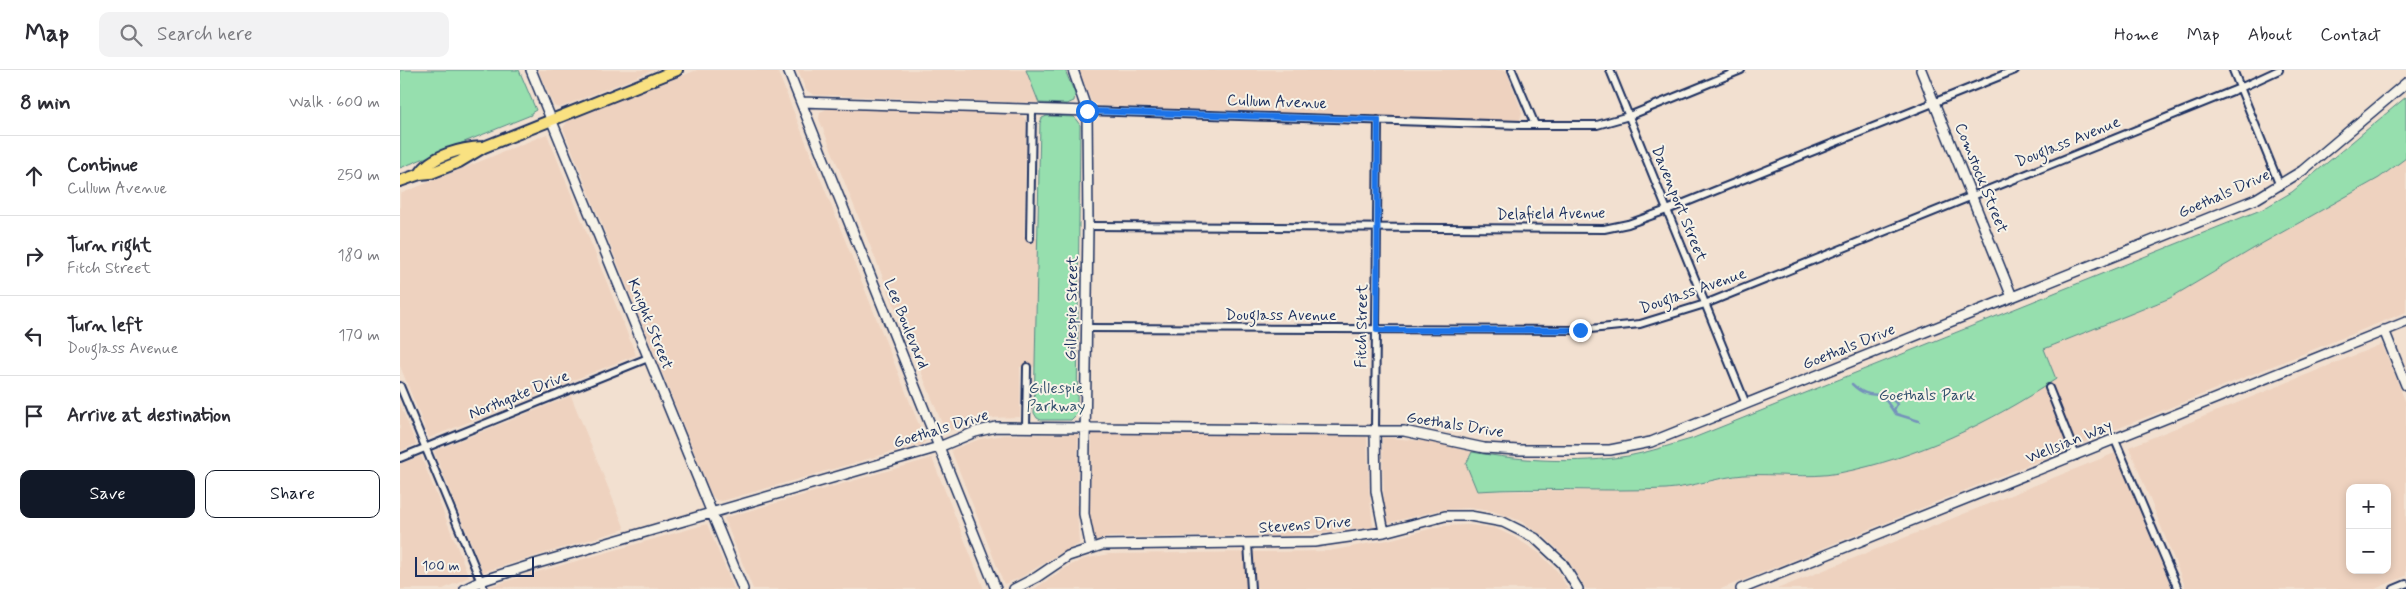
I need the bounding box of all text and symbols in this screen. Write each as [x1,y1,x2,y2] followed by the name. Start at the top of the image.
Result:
[99,12,449,57] search box
[25,19,69,50] text: Map
[117,21,145,49] icon: search
[157,22,253,47] text: Search here
[2114,23,2159,47] text: Home
[2187,23,2220,47] text: Map
[2248,23,2292,47] text: About
[2320,23,2381,47] text: Contact
[20,89,71,117] text: 8 min
[1227,90,1328,114] street label: Cullum Avenue
[289,92,380,113] text: Walk · 600 m
[1076,100,1099,123] route start
[2012,111,2124,174] street label: Douglass Avenue
[1949,120,2013,237] street label: Comstock Street
[1646,143,1712,266] street label: Davenport Street
[67,153,138,178] text: Continue
[20,162,48,190] icon: ahead
[2175,164,2273,224] street label: Goethals Drive
[337,165,380,186] text: 250 m
[67,178,167,199] text: Cullum Avenue
[1496,203,1606,225] street label: Delafield Avenue
[67,233,151,258] text: Turn right
[20,242,48,270] icon: right
[337,245,380,266] text: 180 m
[1061,255,1083,361] street label: Gillespie Street
[67,258,151,279] text: Fitch Street
[1637,263,1749,320] street label: Douglass Avenue
[621,275,678,373] street label: Knight Street
[878,276,934,372] street label: Lee Boulevard
[1351,283,1373,368] street label: Fitch Street
[1225,305,1337,327] street label: Douglass Avenue
[67,313,143,338] text: Turn left
[1569,319,1592,342] route end
[1799,319,1899,375] street label: Goethals Drive
[20,322,48,350] icon: left
[338,325,380,346] text: 170 m
[67,338,178,359] text: Douglass Avenue
[466,365,572,425] street label: Northgate Drive
[1027,378,1085,417] park label: Gillespie Parkway
[1879,385,1975,406] park label: Goethals Park
[20,402,48,430] icon: arrive
[67,403,231,428] text: Arrive at destination
[891,405,991,453] street label: Goethals Drive
[1405,407,1505,443] street label: Goethals Drive
[2023,415,2115,469] street label: Wellsian Way
[20,470,195,518] button: Save
[205,470,380,518] button: Share
[2346,484,2391,574] map controls
[2346,484,2391,529] button: +
[1258,511,1352,539] street label: Stevens Drive
[2346,529,2391,574] button: −
[415,554,534,577] scale bar
[422,557,460,575] text: 100 m

